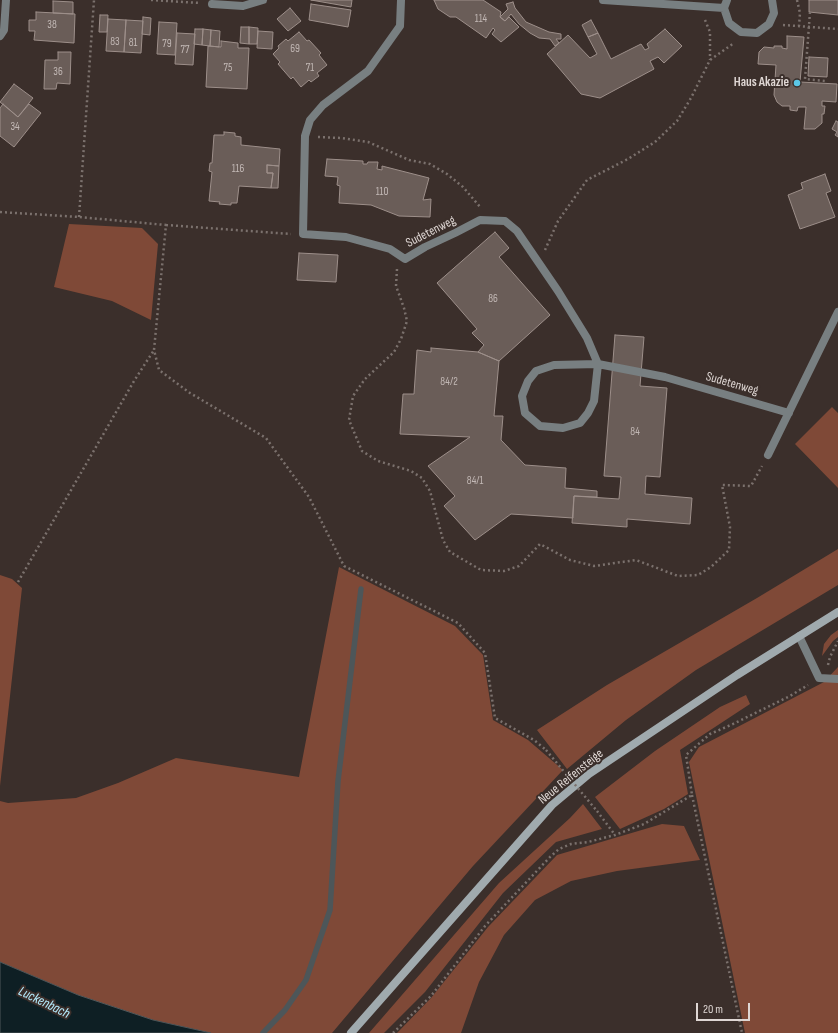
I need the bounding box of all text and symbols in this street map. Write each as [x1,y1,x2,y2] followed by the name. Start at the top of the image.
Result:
[475,12,487,26] house number: 114
[47,18,57,32] house number: 38
[110,35,120,49] house number: 83
[129,36,137,50] house number: 81
[162,37,172,51] house number: 79
[290,42,300,56] house number: 69
[181,43,189,57] house number: 77
[224,61,232,75] house number: 75
[306,61,314,75] house number: 71
[53,65,63,79] house number: 36
[734,75,789,91] place label: Haus Akazie
[792,78,802,88] marker: Haus Akazie
[10,120,20,134] house number: 34
[232,162,244,176] house number: 116
[376,185,388,199] house number: 110
[403,213,459,251] street label: Sudetenweg
[488,292,498,306] house number: 86
[704,369,760,399] street label: Sudetenweg
[440,375,458,389] house number: 84/2
[630,425,640,439] house number: 84
[467,474,483,488] house number: 84/1
[535,746,607,808] street label: Neue Reifensteige
[15,983,73,1023] water label: Luckenbach
[698,995,752,1021] scale bar
[703,1002,723,1017] text: 20 m

